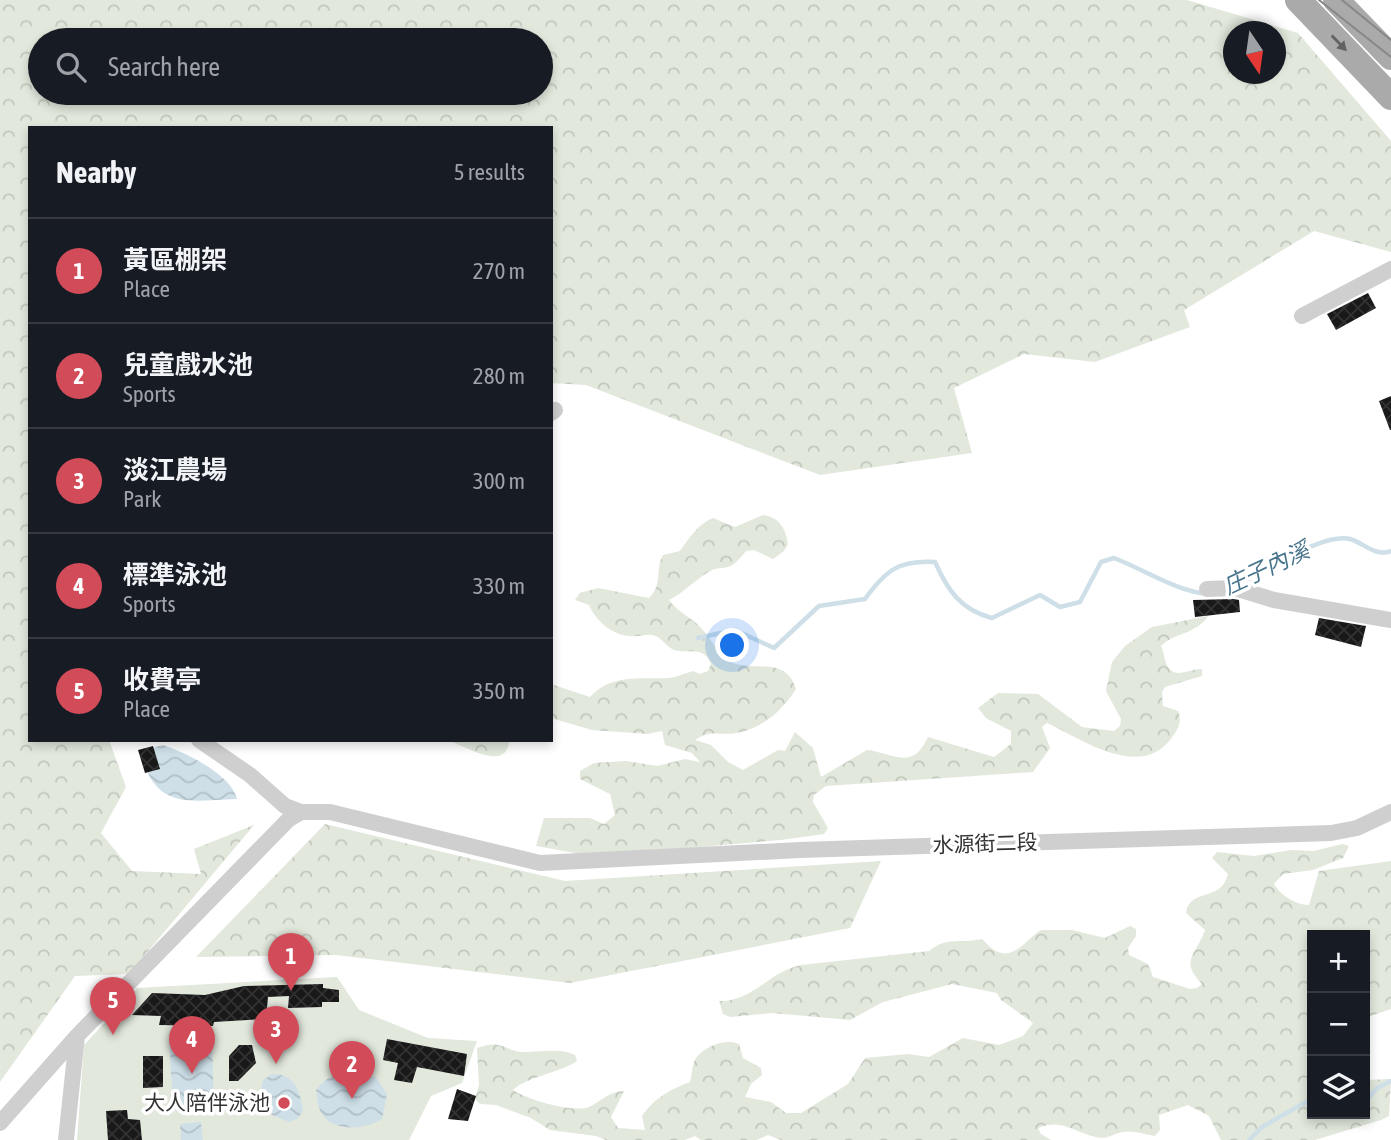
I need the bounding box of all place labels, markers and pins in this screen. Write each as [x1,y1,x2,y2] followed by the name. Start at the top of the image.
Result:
[268,933,314,991] pin: 1
[90,977,136,1035] pin: 5
[253,1006,299,1064] pin: 3
[169,1016,215,1074] pin: 4
[329,1041,375,1099] pin: 2
[144,1090,270,1114] place label: 大人陪伴泳池
[276,1095,292,1111] marker: 大人陪伴泳池

